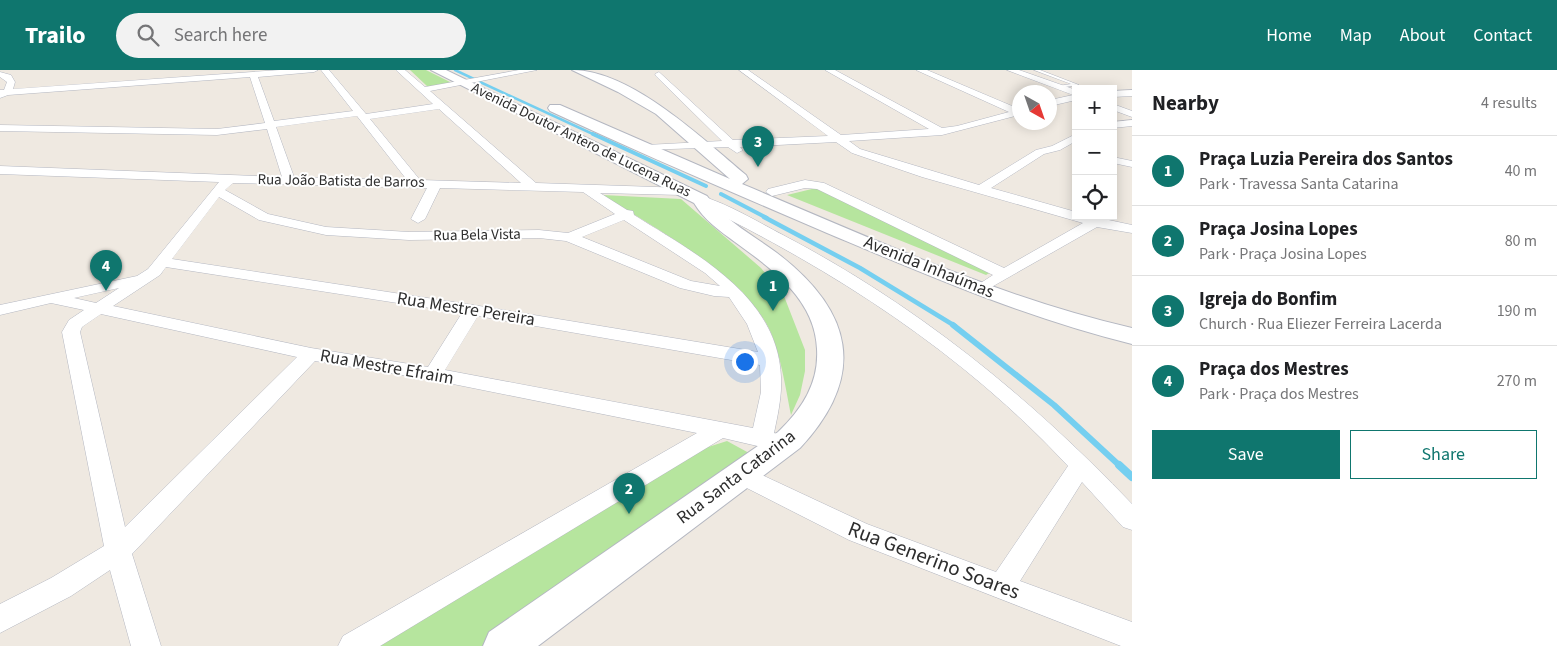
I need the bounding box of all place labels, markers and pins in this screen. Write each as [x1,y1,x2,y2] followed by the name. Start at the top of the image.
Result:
[742,126,774,167] pin: 3
[90,250,122,291] pin: 4
[757,270,789,311] pin: 1
[613,473,645,514] pin: 2

